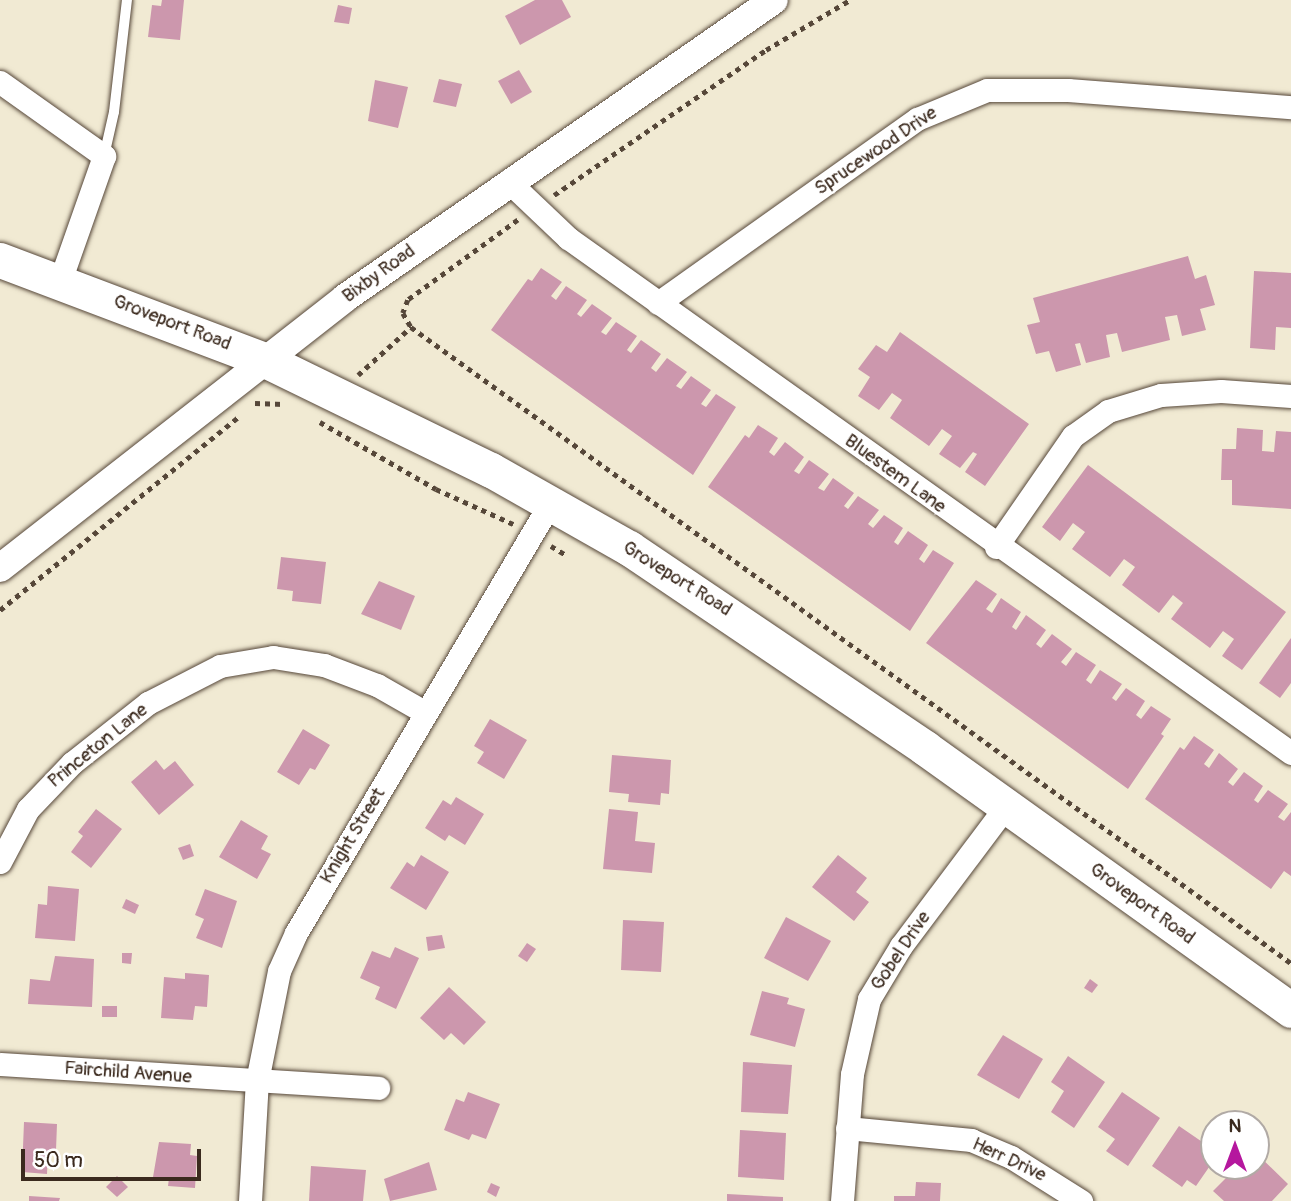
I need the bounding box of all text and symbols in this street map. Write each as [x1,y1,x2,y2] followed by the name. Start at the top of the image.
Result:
[810,102,942,200] street label: Sprucewood Drive
[338,240,420,308] street label: Bixby Road
[110,290,234,356] street label: Groveport Road
[840,430,950,518] street label: Bluestem Lane
[618,536,736,622] street label: Groveport Road
[44,699,152,793] street label: Princeton Lane
[316,784,390,888] street label: Knight Street
[1085,858,1199,950] street label: Groveport Road
[866,907,936,995] street label: Gobel Drive
[63,1057,193,1089] street label: Fairchild Avenue
[1200,1110,1270,1180] north arrow
[1229,1114,1241,1138] text: N
[968,1133,1050,1187] street label: Herr Drive
[24,1134,205,1178] scale bar
[34,1147,83,1174] text: 50 m

